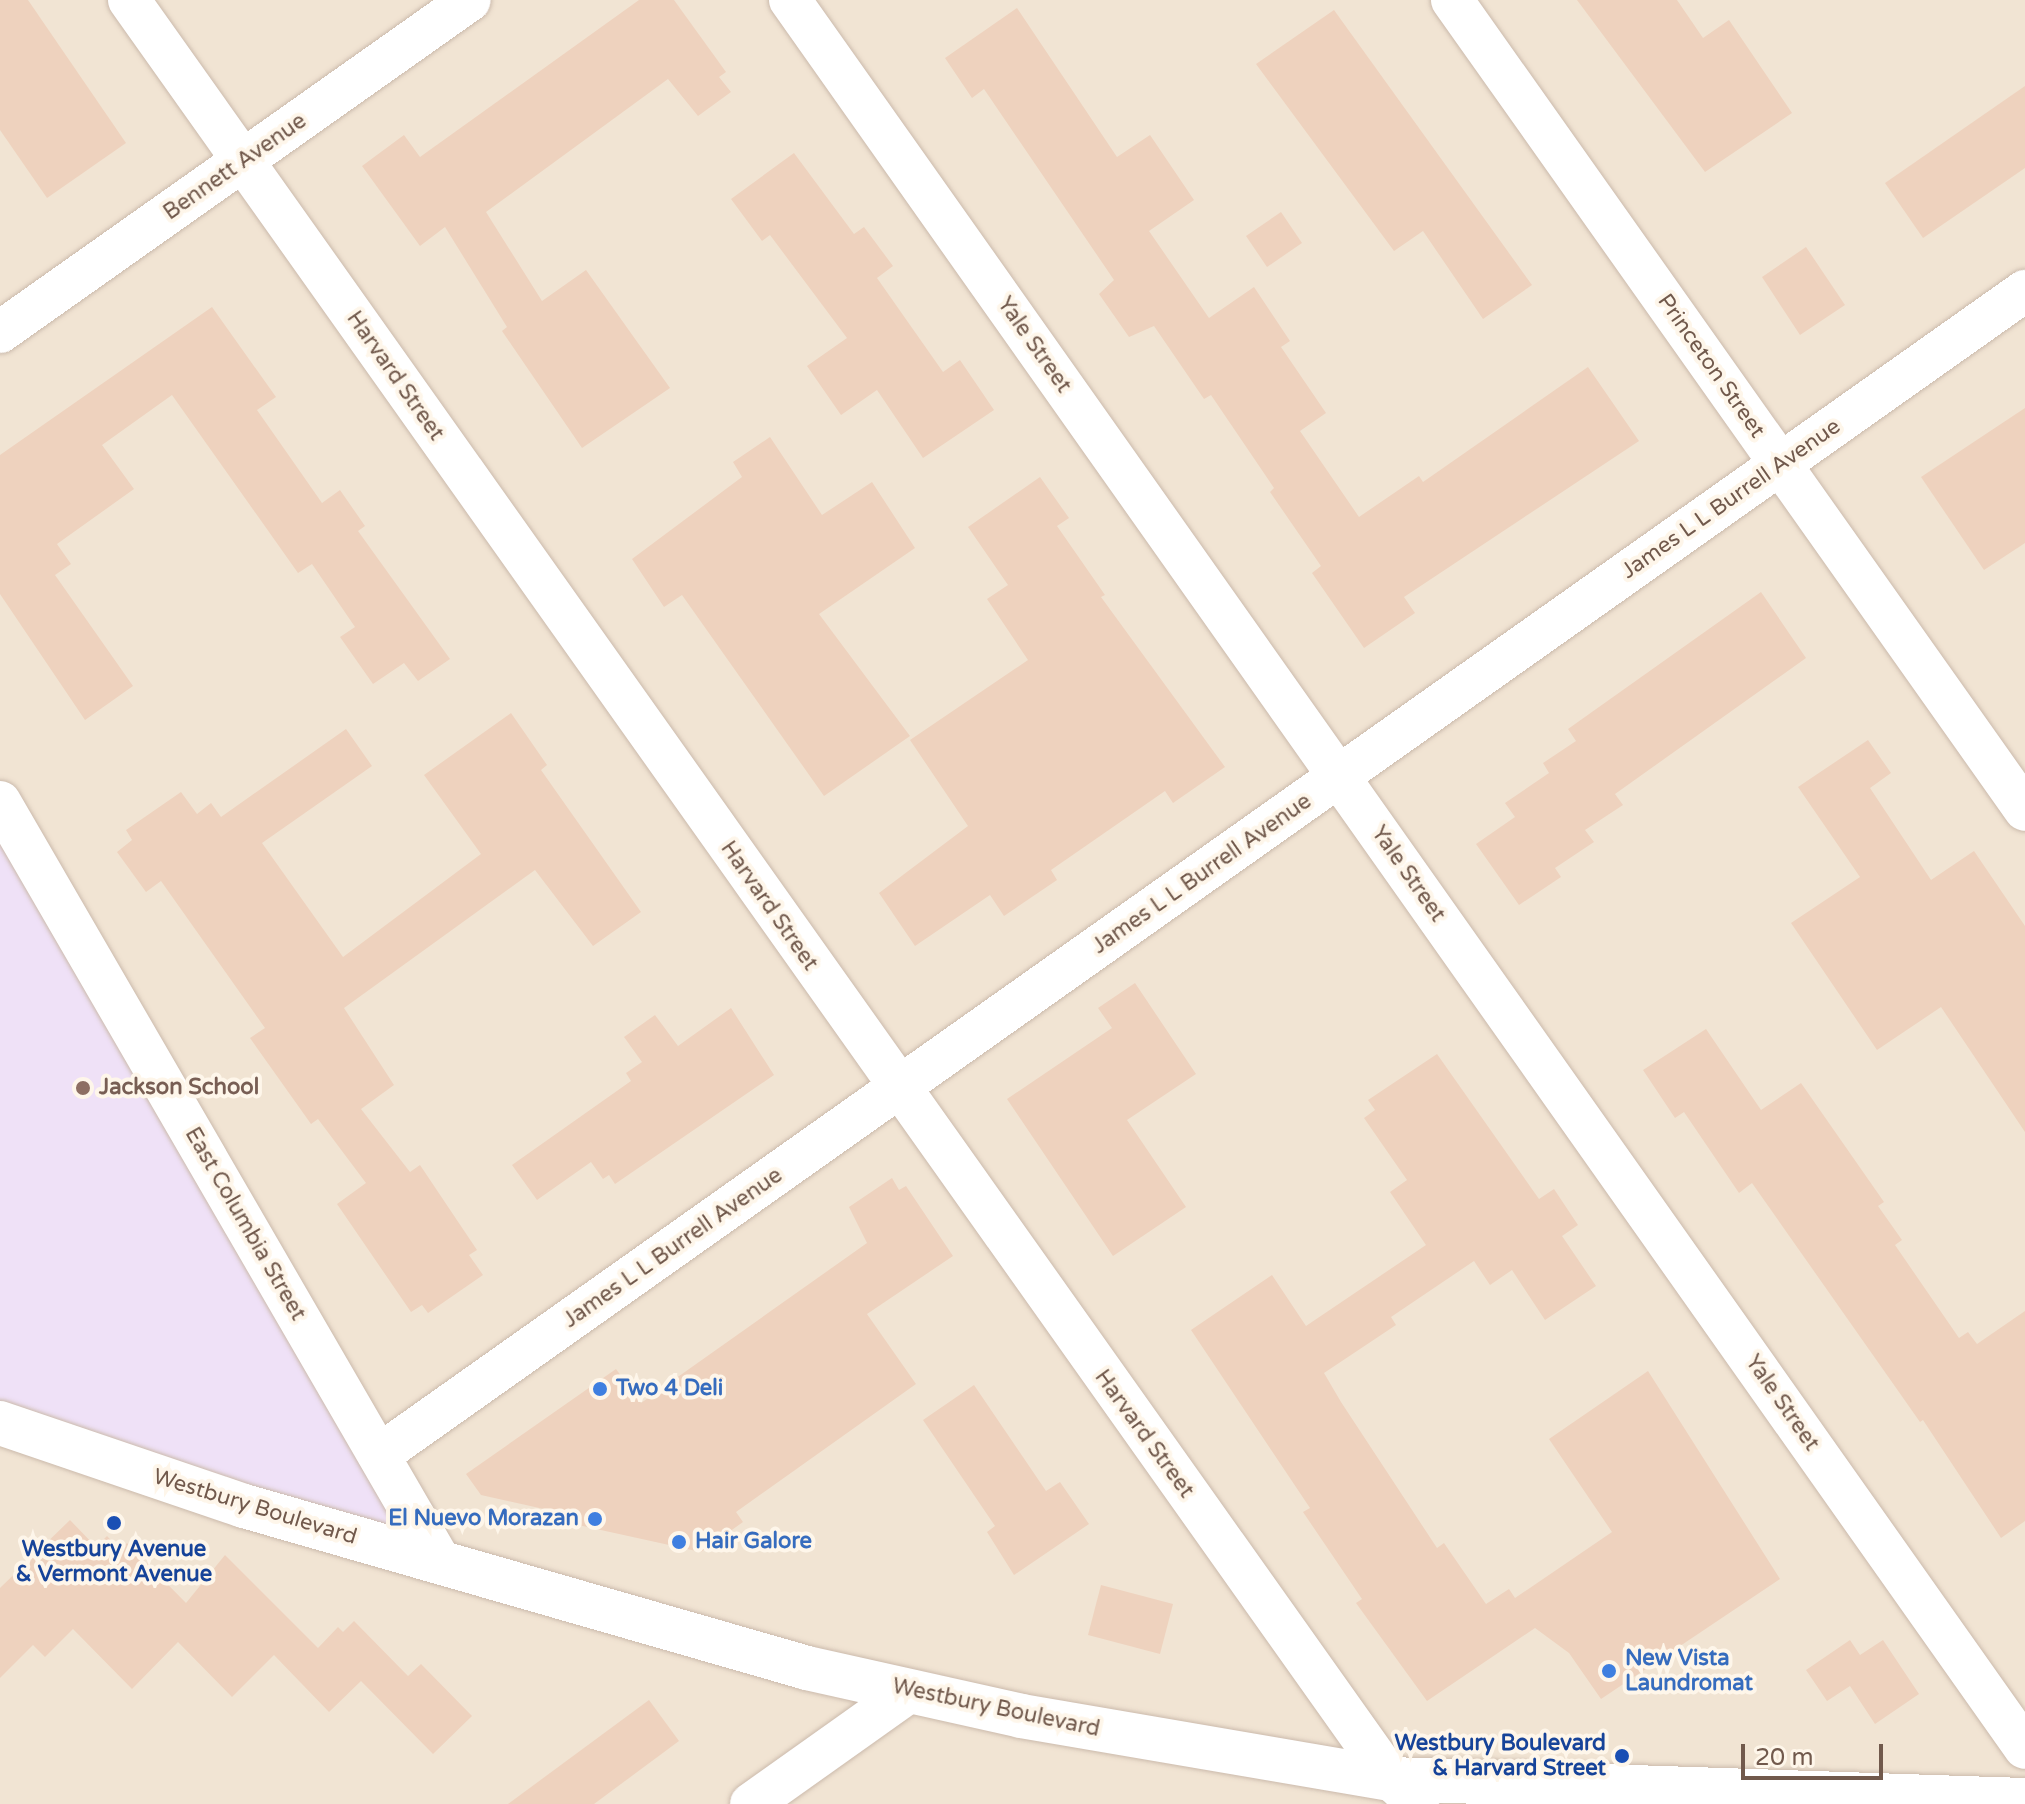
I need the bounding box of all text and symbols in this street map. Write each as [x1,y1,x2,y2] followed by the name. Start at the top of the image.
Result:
[159,108,311,226] street label: Bennett Avenue
[1652,289,1770,443] street label: Princeton Street
[991,292,1077,398] street label: Yale Street
[341,306,449,446] street label: Harvard Street
[1616,413,1846,585] street label: James L L Burrell Avenue
[1087,788,1317,960] street label: James L L Burrell Avenue
[1365,821,1451,927] street label: Yale Street
[715,836,823,976] street label: Harvard Street
[99,1075,259,1101] place label: Jackson School
[74,1079,92,1097] marker: Jackson School
[179,1123,311,1325] street label: East Columbia Street
[558,1162,788,1334] street label: James L L Burrell Avenue
[1739,1350,1825,1456] street label: Yale Street
[1089,1365,1199,1503] street label: Harvard Street
[616,1376,723,1402] place label: Two 4 Deli
[591,1380,609,1398] marker: Two 4 Deli
[150,1463,360,1551] street label: Westbury Boulevard
[388,1506,579,1532] place label: El Nuevo Morazan
[586,1510,604,1528] marker: El Nuevo Morazan
[105,1514,123,1532] marker: Westbury Avenue & Vermont Avenue
[695,1529,812,1555] place label: Hair Galore
[670,1533,688,1551] marker: Hair Galore
[16,1536,212,1588] place label: Westbury Avenue & Vermont Avenue
[1625,1645,1753,1696] place label: New Vista Laundromat
[1600,1662,1618,1680] marker: New Vista Laundromat
[890,1673,1102,1743] street label: Westbury Boulevard
[1745,1728,1887,1778] scale bar
[1395,1730,1606,1782] place label: Westbury Boulevard & Harvard Street
[1755,1743,1813,1772] text: 20 m
[1613,1747,1631,1765] marker: Westbury Boulevard & Harvard Street

